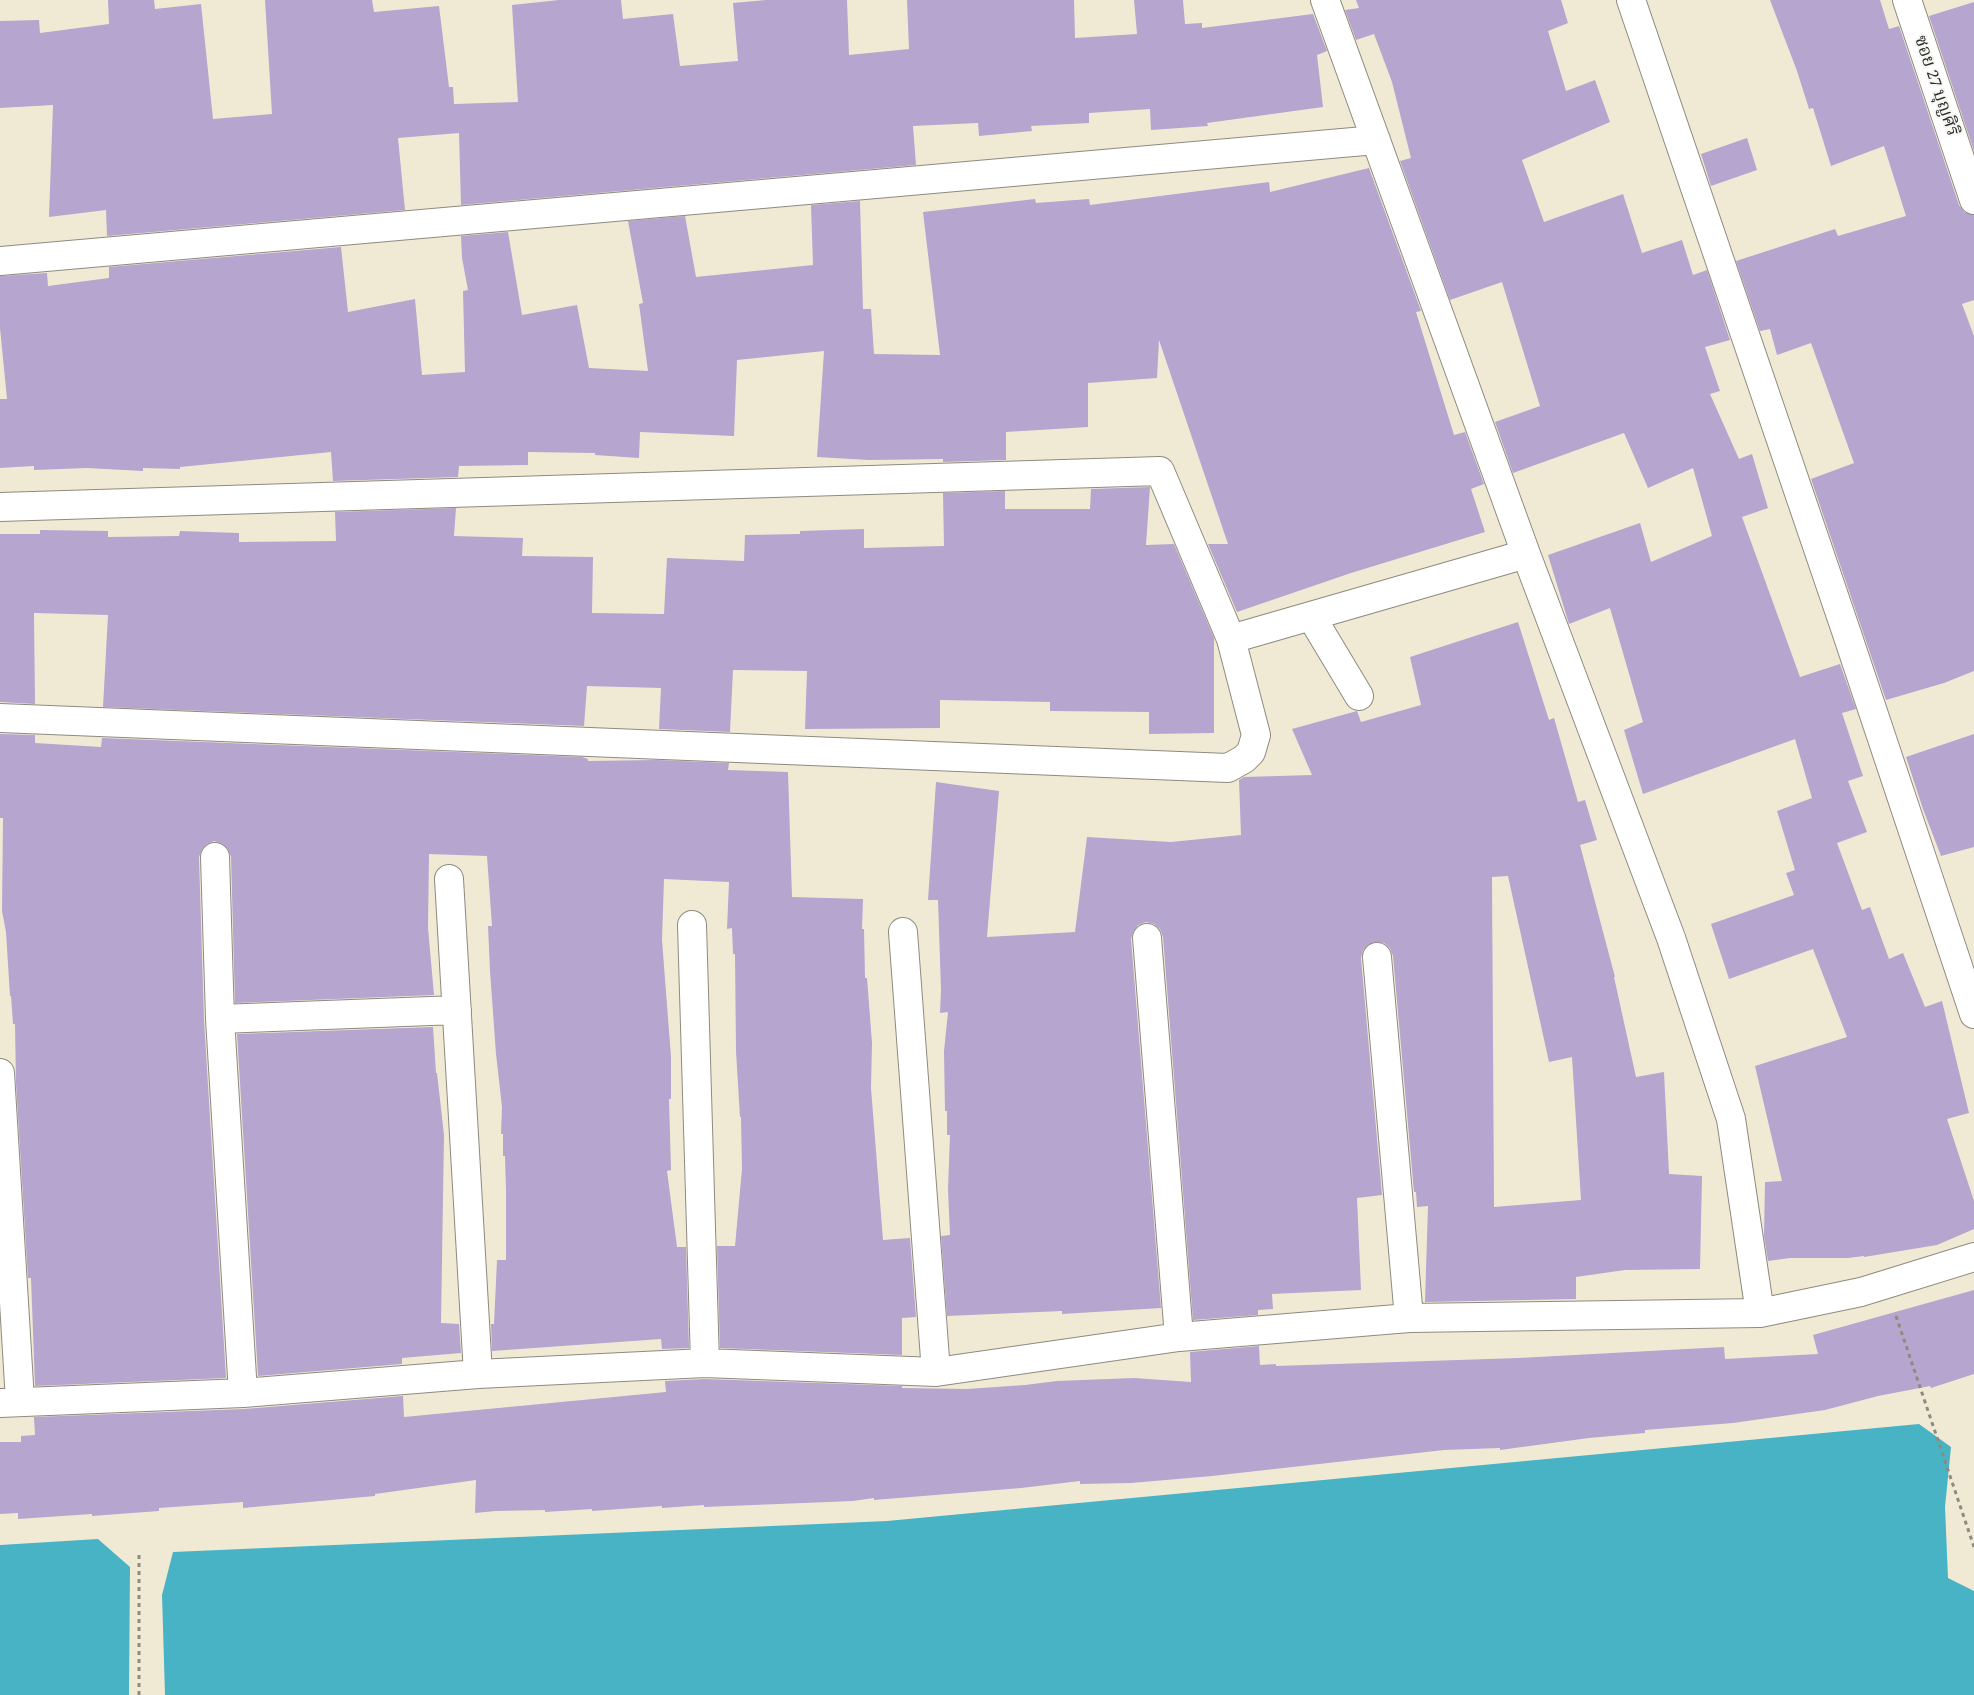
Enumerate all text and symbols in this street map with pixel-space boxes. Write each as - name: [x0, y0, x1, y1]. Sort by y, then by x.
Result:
- street label: ซอย 27 บุญศิริ: [1909, 33, 1963, 139]

